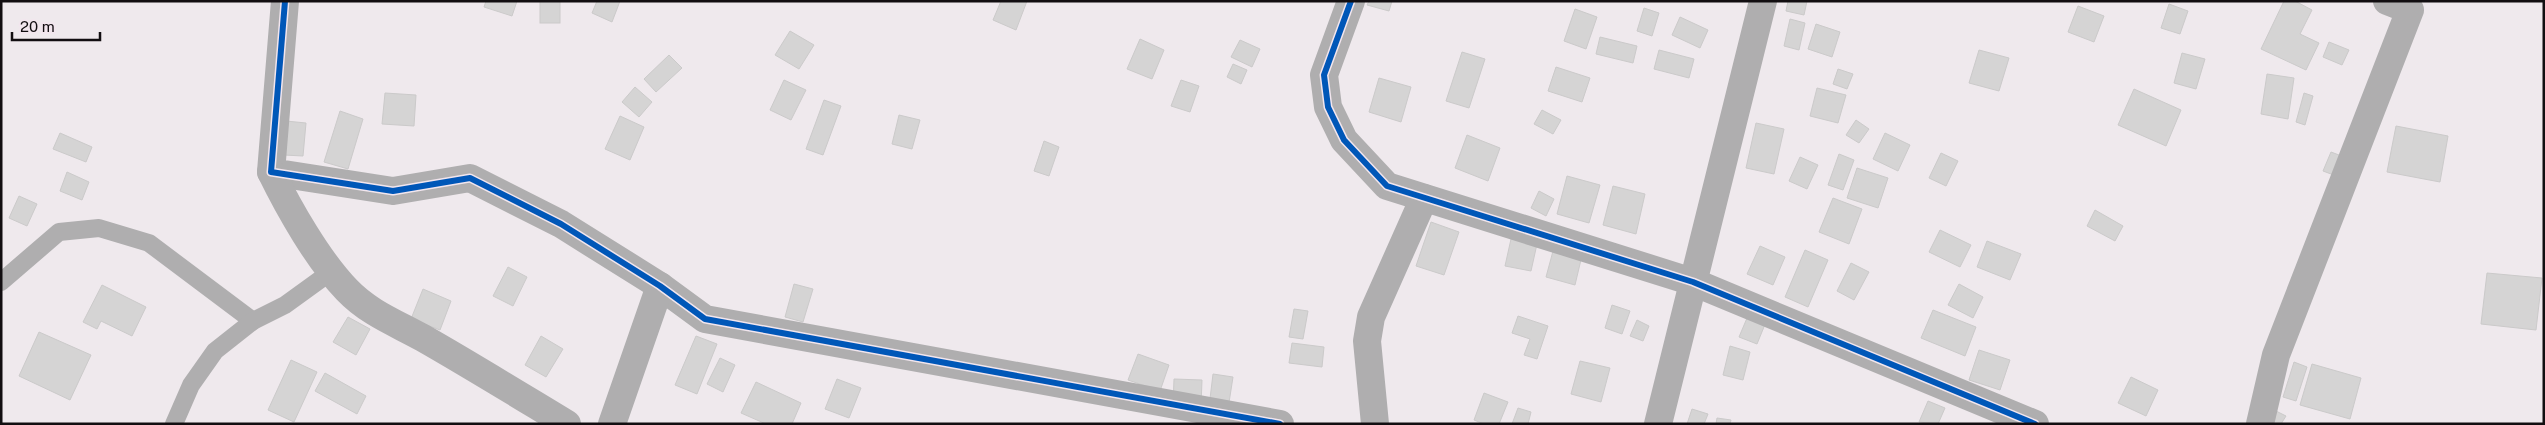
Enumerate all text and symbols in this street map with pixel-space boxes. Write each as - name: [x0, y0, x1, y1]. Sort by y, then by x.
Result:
- scale bar: [12, 10, 100, 42]
- text: 20 m: [20, 18, 55, 35]

